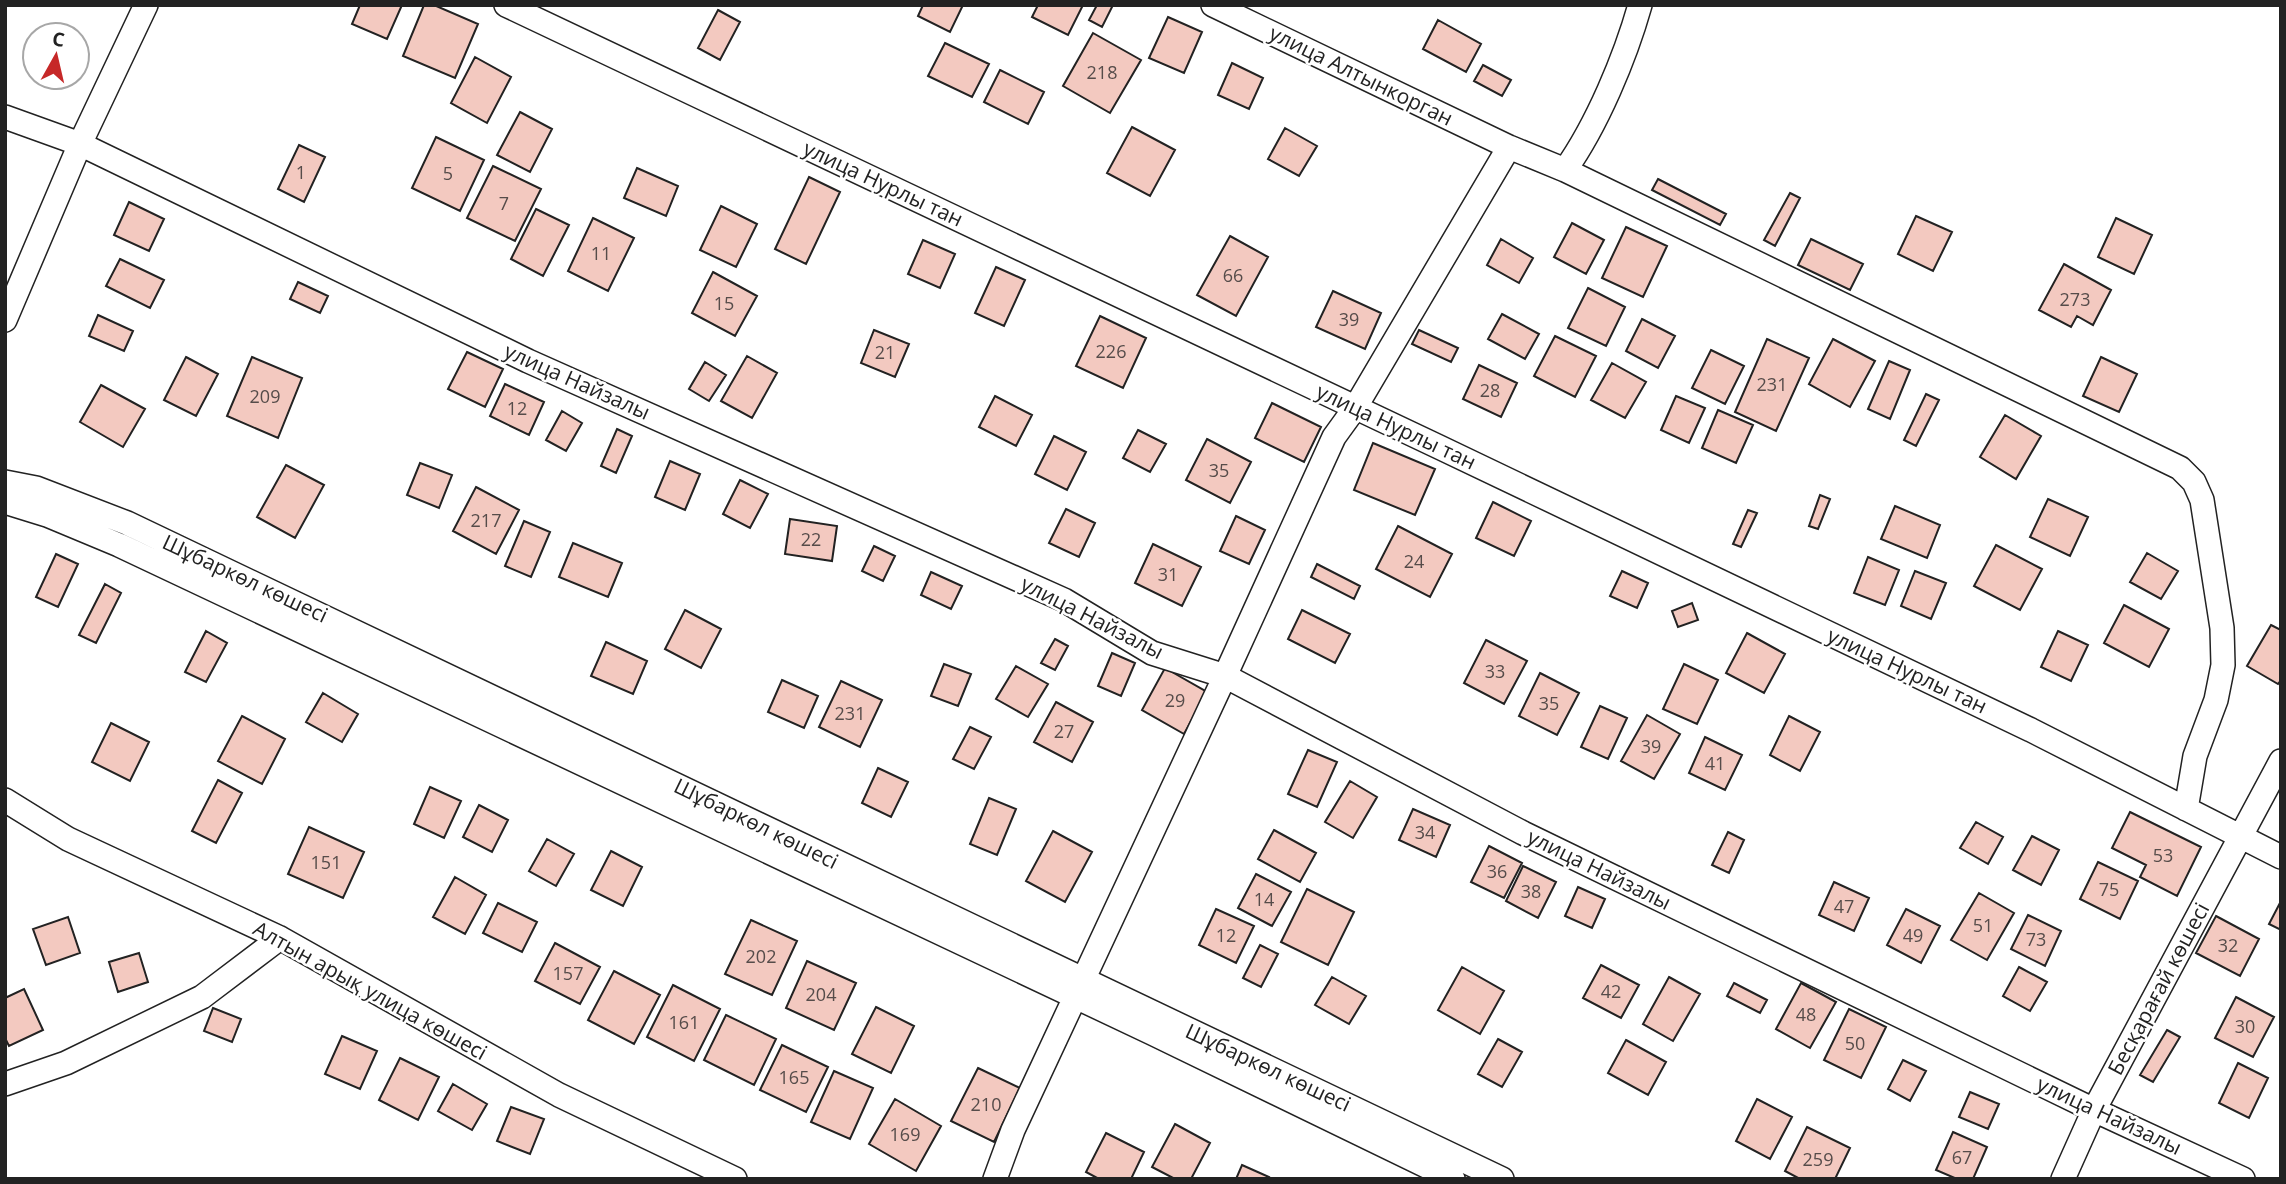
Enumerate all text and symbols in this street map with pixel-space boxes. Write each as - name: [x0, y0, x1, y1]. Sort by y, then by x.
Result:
- street label: улица Алтынкорган: [1265, 18, 1458, 132]
- north arrow: [21, 21, 91, 91]
- text: С: [51, 25, 66, 53]
- house number: 218: [1087, 60, 1117, 84]
- street label: улица Нурлы тан: [799, 134, 968, 232]
- house number: 1: [296, 160, 306, 184]
- house number: 5: [443, 161, 453, 185]
- house number: 7: [499, 191, 509, 215]
- house number: 11: [591, 241, 611, 265]
- house number: 66: [1223, 263, 1243, 287]
- house number: 273: [2060, 287, 2090, 311]
- house number: 15: [714, 291, 734, 315]
- house number: 39: [1339, 307, 1359, 331]
- street label: улица Найзалы: [500, 336, 655, 426]
- house number: 226: [1096, 339, 1126, 363]
- house number: 21: [875, 340, 895, 364]
- house number: 231: [1757, 372, 1787, 396]
- street label: улица Нурлы тан: [1312, 377, 1481, 475]
- house number: 28: [1480, 378, 1500, 402]
- house number: 209: [250, 384, 280, 408]
- house number: 12: [507, 396, 527, 420]
- house number: 35: [1209, 458, 1229, 482]
- house number: 217: [471, 508, 501, 532]
- street label: Шұбаркөл көшесі: [158, 527, 333, 629]
- house number: 22: [801, 527, 821, 551]
- house number: 24: [1404, 549, 1424, 573]
- house number: 31: [1158, 562, 1178, 586]
- street label: улица Найзалы: [1016, 569, 1169, 665]
- street label: улица Нурлы тан: [1823, 621, 1992, 719]
- house number: 33: [1485, 659, 1505, 683]
- house number: 29: [1165, 688, 1185, 712]
- house number: 35: [1539, 691, 1559, 715]
- house number: 231: [835, 701, 865, 725]
- house number: 27: [1054, 719, 1074, 743]
- house number: 39: [1641, 734, 1661, 758]
- house number: 41: [1705, 751, 1725, 775]
- street label: Шұбаркөл көшесі: [670, 771, 843, 875]
- house number: 34: [1415, 820, 1435, 844]
- street label: улица Найзалы: [1523, 822, 1676, 916]
- house number: 53: [2153, 843, 2173, 867]
- house number: 151: [311, 850, 341, 874]
- house number: 36: [1487, 859, 1507, 883]
- house number: 75: [2099, 877, 2119, 901]
- house number: 38: [1521, 879, 1541, 903]
- house number: 14: [1254, 887, 1274, 911]
- house number: 47: [1834, 894, 1854, 918]
- street label: Бесқарағай көшесі: [2101, 898, 2215, 1080]
- house number: 51: [1973, 913, 1993, 937]
- street label: Алтын арық улица көшесі: [249, 914, 492, 1066]
- house number: 12: [1216, 923, 1236, 947]
- house number: 49: [1903, 923, 1923, 947]
- house number: 73: [2026, 927, 2046, 951]
- house number: 32: [2218, 933, 2238, 957]
- house number: 202: [746, 944, 776, 968]
- house number: 157: [553, 961, 583, 985]
- house number: 42: [1601, 979, 1621, 1003]
- house number: 204: [806, 982, 836, 1006]
- house number: 48: [1796, 1002, 1816, 1026]
- house number: 161: [669, 1010, 699, 1034]
- house number: 30: [2235, 1014, 2255, 1038]
- street label: Шұбаркөл көшесі: [1181, 1016, 1356, 1118]
- house number: 50: [1845, 1031, 1865, 1055]
- house number: 165: [779, 1065, 809, 1089]
- street label: улица Найзалы: [2033, 1069, 2186, 1161]
- house number: 210: [971, 1092, 1001, 1116]
- house number: 169: [890, 1122, 920, 1146]
- house number: 67: [1952, 1145, 1972, 1169]
- house number: 259: [1803, 1147, 1833, 1171]

